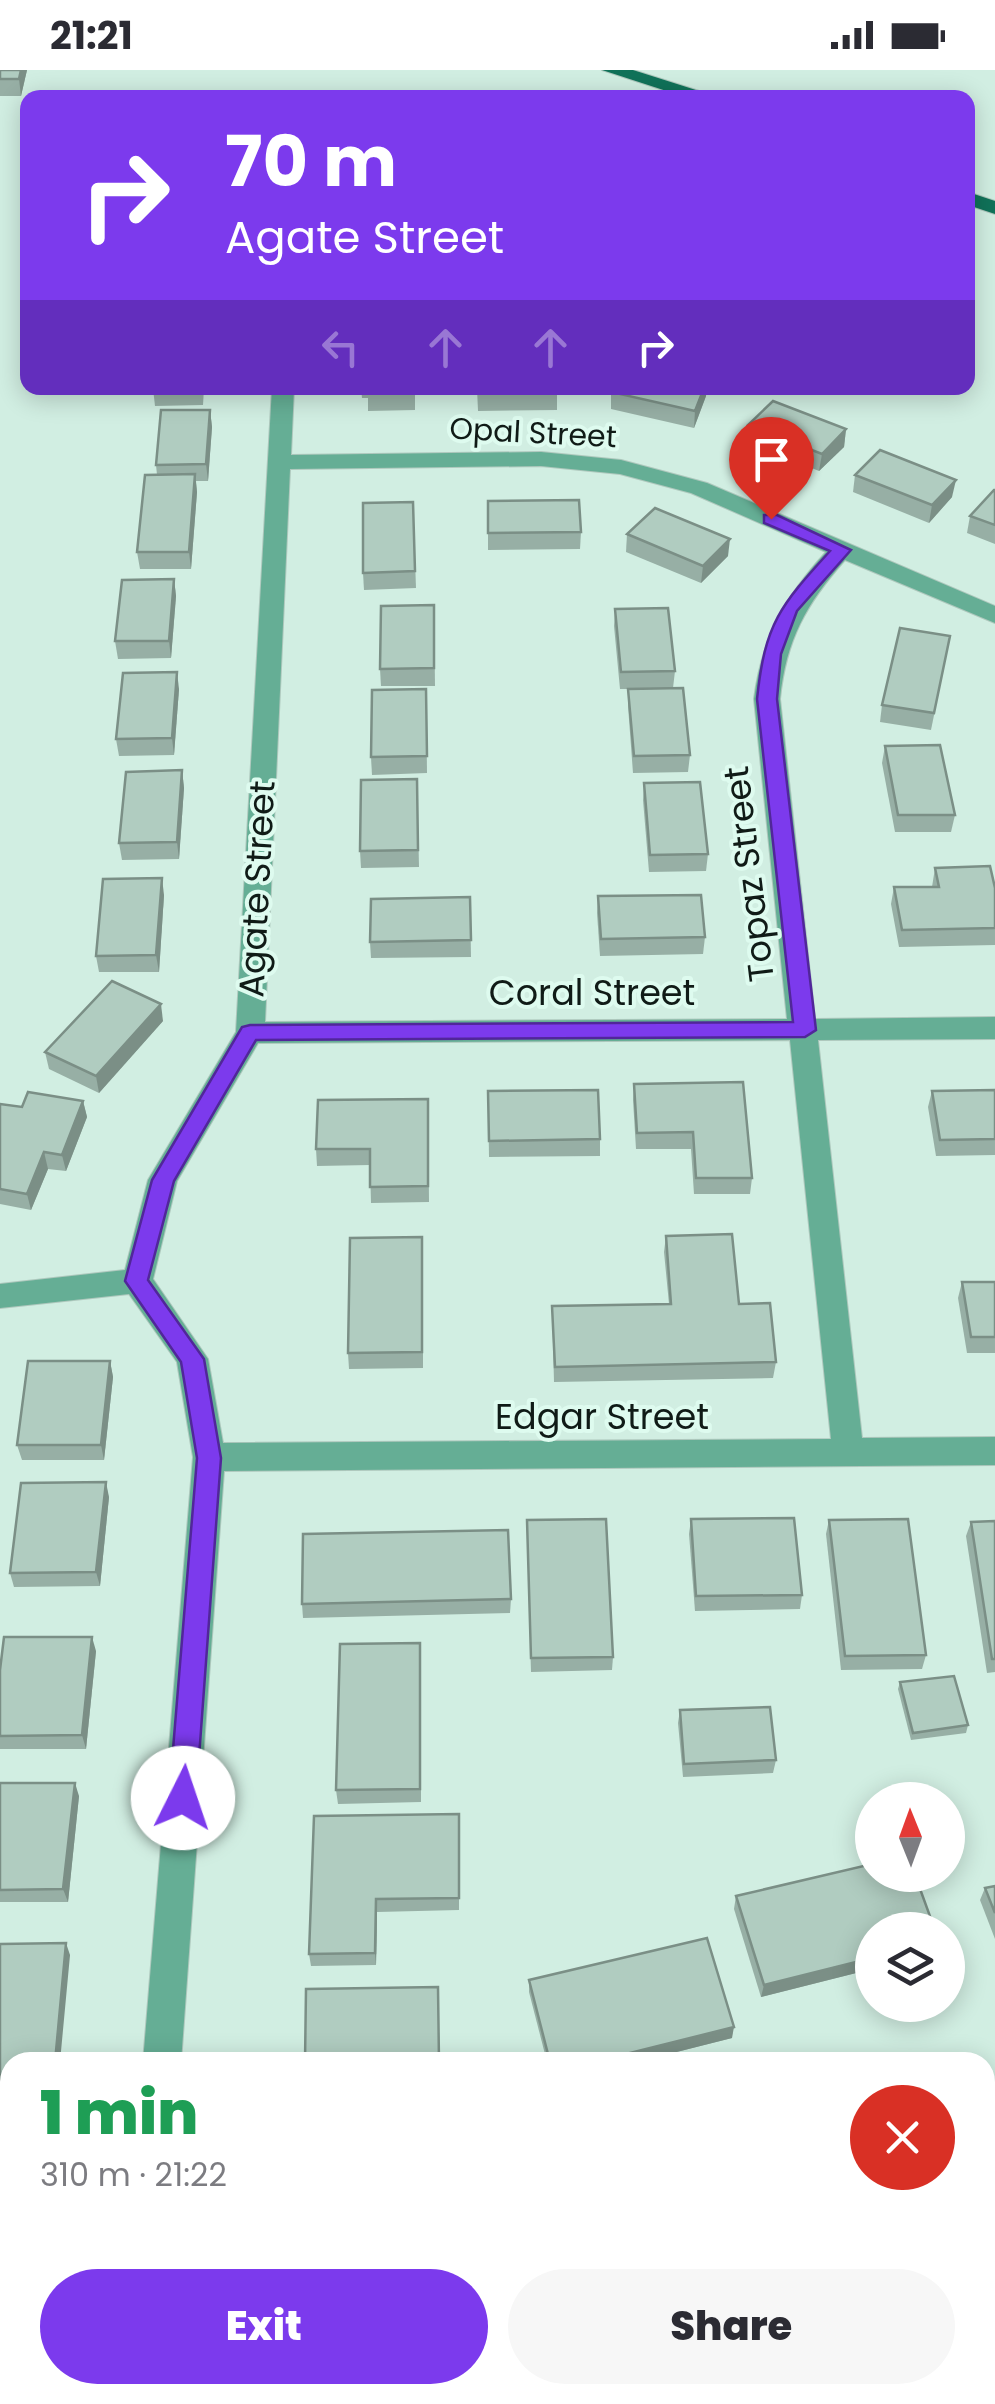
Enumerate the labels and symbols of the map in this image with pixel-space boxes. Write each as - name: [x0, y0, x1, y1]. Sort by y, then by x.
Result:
- street label: Opal Street: [448, 407, 618, 458]
- pin: [729, 417, 814, 520]
- street label: Topaz Street: [711, 764, 786, 984]
- street label: Agate Street: [226, 779, 287, 999]
- street label: Coral Street: [489, 968, 695, 1017]
- street label: Edgar Street: [495, 1392, 709, 1441]
- position arrow: [131, 1746, 235, 1850]
- north arrow: [855, 1782, 965, 1892]

